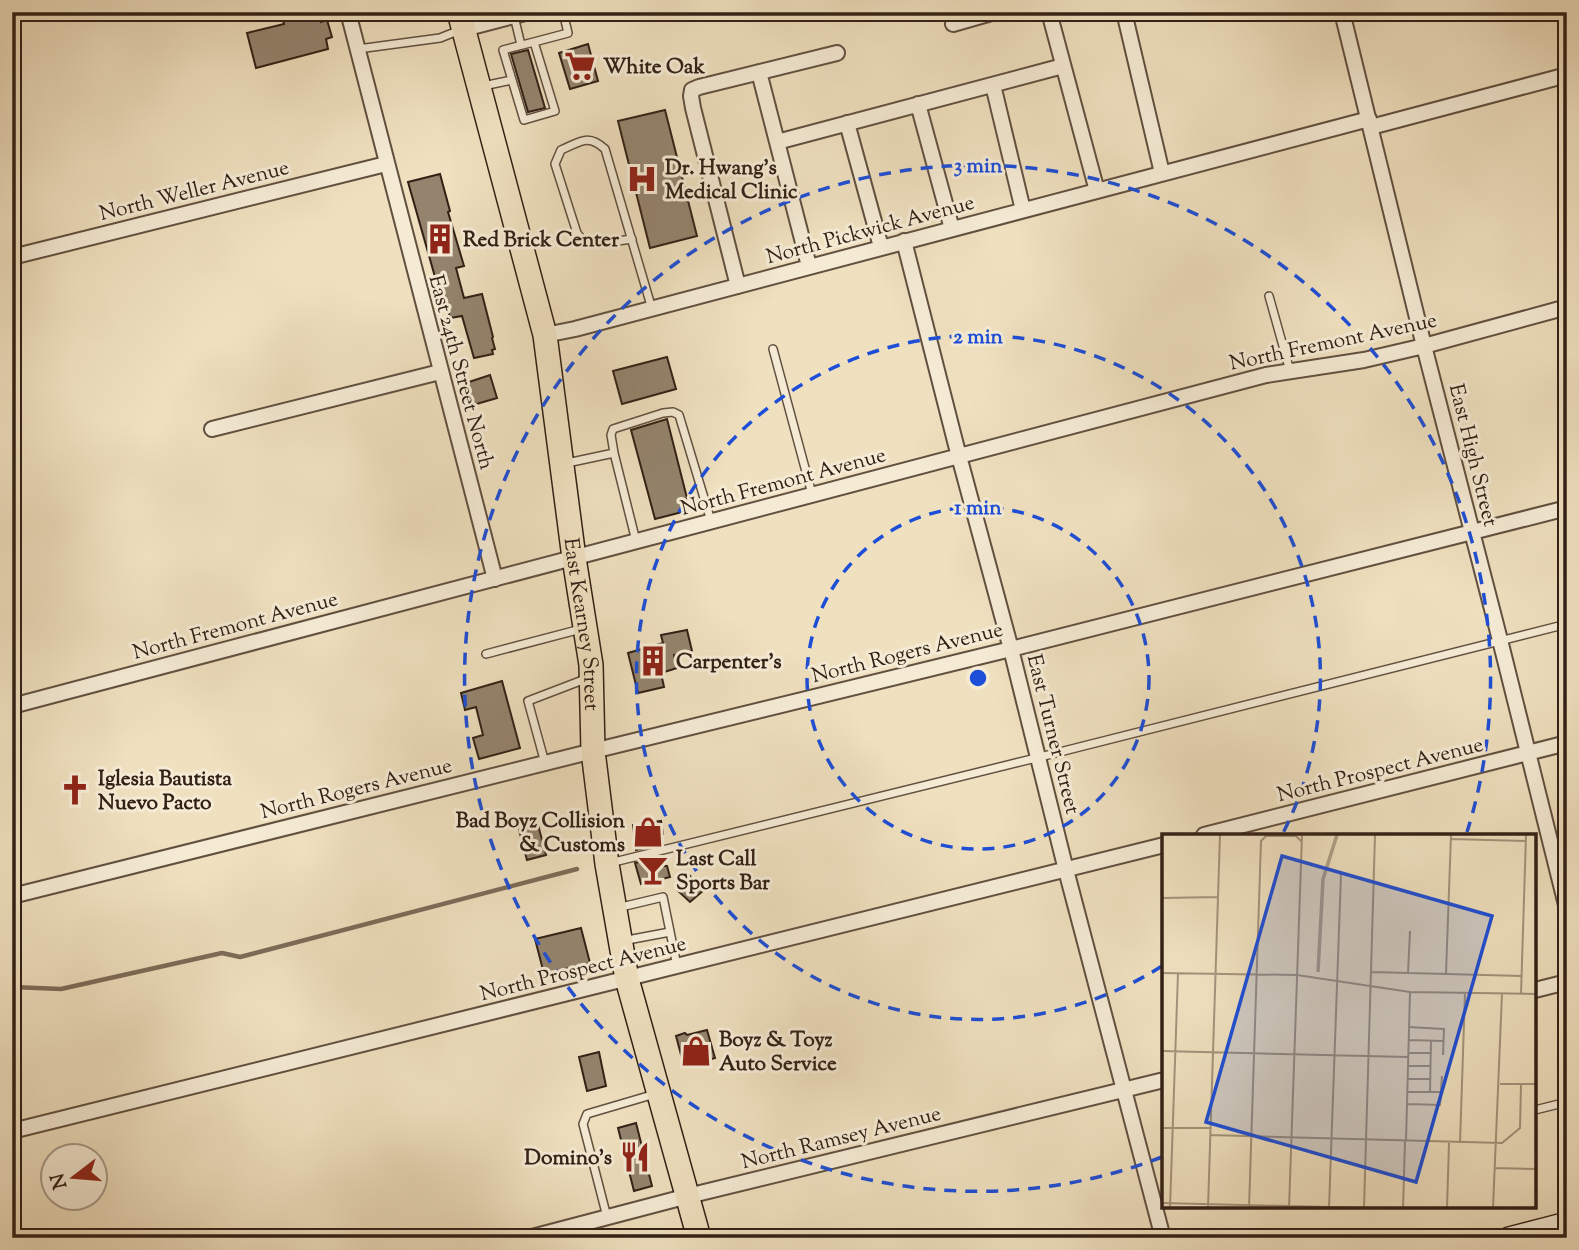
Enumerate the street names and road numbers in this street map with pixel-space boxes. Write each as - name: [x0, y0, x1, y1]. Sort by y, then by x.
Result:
- street label: North Weller Avenue: [96, 154, 293, 230]
- street label: North Pickwick Avenue: [763, 189, 978, 273]
- street label: East 24th Street North: [420, 272, 501, 473]
- street label: North Fremont Avenue: [1227, 306, 1440, 380]
- street label: East High Street: [1440, 381, 1504, 530]
- street label: North Fremont Avenue: [678, 441, 890, 525]
- street label: East Kearney Street: [555, 536, 605, 711]
- street label: North Fremont Avenue: [130, 585, 342, 669]
- street label: North Rogers Avenue: [809, 616, 1006, 692]
- street label: East Turner Street: [1018, 651, 1086, 818]
- street label: North Prospect Avenue: [1274, 731, 1487, 811]
- street label: North Rogers Avenue: [258, 752, 455, 828]
- street label: North Prospect Avenue: [477, 930, 690, 1010]
- street label: North Ramsey Avenue: [739, 1100, 944, 1178]

